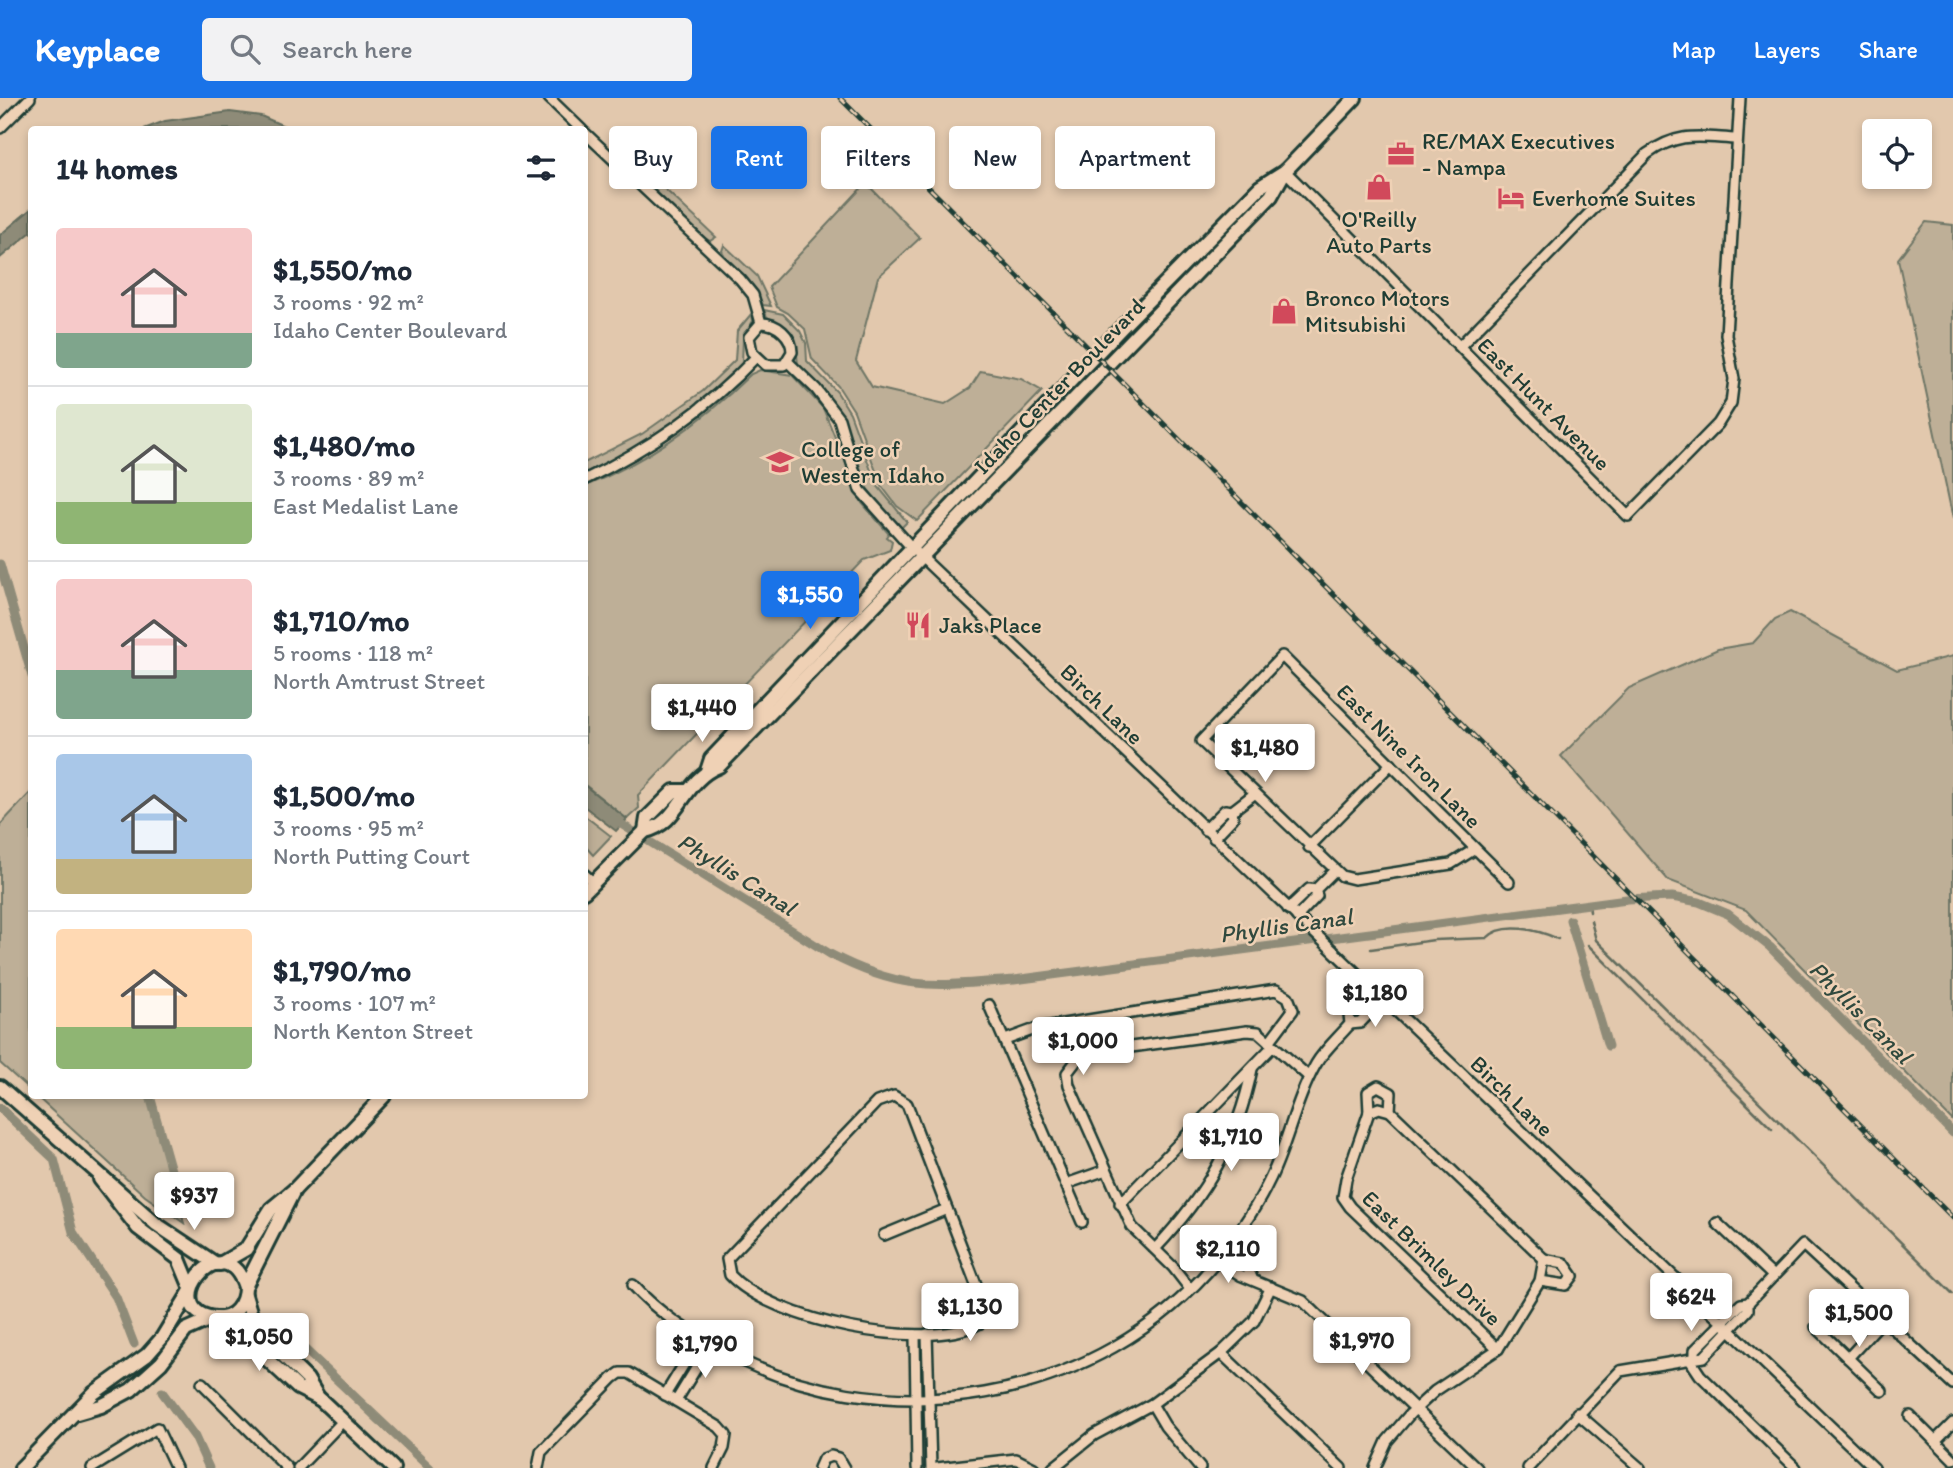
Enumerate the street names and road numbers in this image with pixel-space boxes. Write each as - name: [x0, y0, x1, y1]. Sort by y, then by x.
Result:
- street label: Idaho Center Boulevard: [968, 292, 1151, 480]
- street label: East Hunt Avenue: [1471, 331, 1617, 477]
- street label: Birch Lane: [1055, 658, 1149, 750]
- street label: East Nine Iron Lane: [1331, 678, 1487, 834]
- street label: Birch Lane: [1465, 1050, 1559, 1142]
- street label: East Brimley Drive: [1356, 1184, 1508, 1332]

